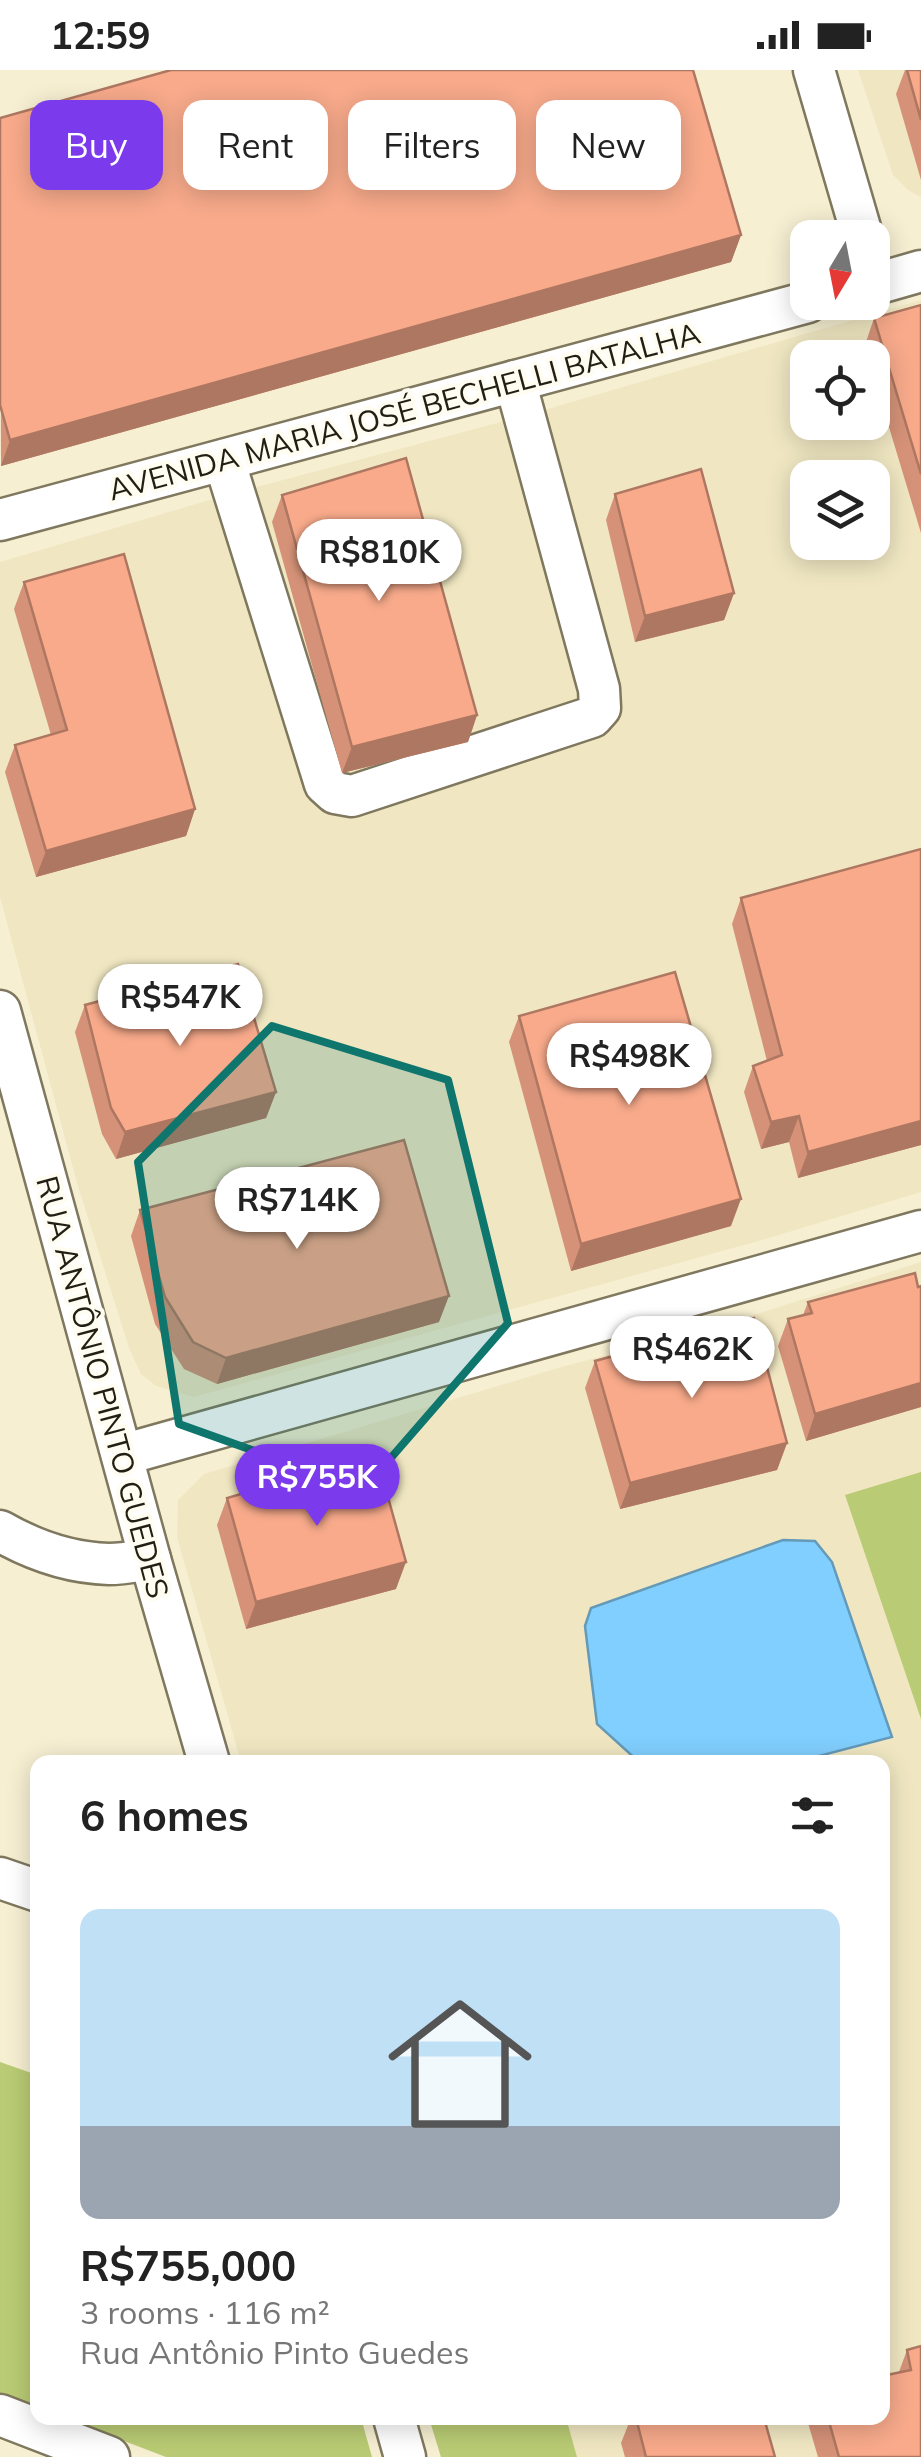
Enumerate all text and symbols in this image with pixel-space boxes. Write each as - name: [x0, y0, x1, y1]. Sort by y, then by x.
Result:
- text: 12:59: [50, 11, 151, 59]
- chip: Buy: [30, 100, 163, 190]
- chip: Rent: [183, 100, 328, 190]
- chip: Filters: [348, 100, 516, 190]
- chip: New: [536, 100, 681, 190]
- north arrow: [790, 220, 890, 320]
- map controls: [790, 220, 890, 560]
- street label: AVENIDA MARIA JOSÉ BECHELLI BATALHA: [104, 314, 704, 508]
- button: locate: [790, 340, 890, 440]
- button: layers: [790, 460, 890, 560]
- pin: R$810K: [298, 519, 460, 604]
- text: R$810K: [319, 531, 439, 571]
- pin: R$547K: [99, 964, 261, 1049]
- text: R$547K: [120, 976, 240, 1016]
- pin: R$498K: [548, 1023, 710, 1108]
- text: R$498K: [569, 1035, 689, 1075]
- pin: R$714K: [216, 1167, 378, 1252]
- street label: RUA ANTÔNIO PINTO GUEDES: [28, 1172, 178, 1602]
- text: R$714K: [237, 1179, 357, 1219]
- pin: R$462K: [611, 1316, 773, 1401]
- text: R$462K: [632, 1328, 752, 1368]
- pin: R$755K: [236, 1444, 398, 1529]
- text: R$755K: [257, 1456, 377, 1496]
- icon: filters: [785, 1788, 840, 1843]
- text: 6 homes: [80, 1789, 249, 1842]
- icon: home: [370, 1974, 550, 2154]
- text: R$755,000: [80, 2239, 296, 2292]
- text: 3 rooms · 116 m²: [80, 2292, 330, 2332]
- text: Rua Antônio Pinto Guedes: [80, 2332, 469, 2372]

